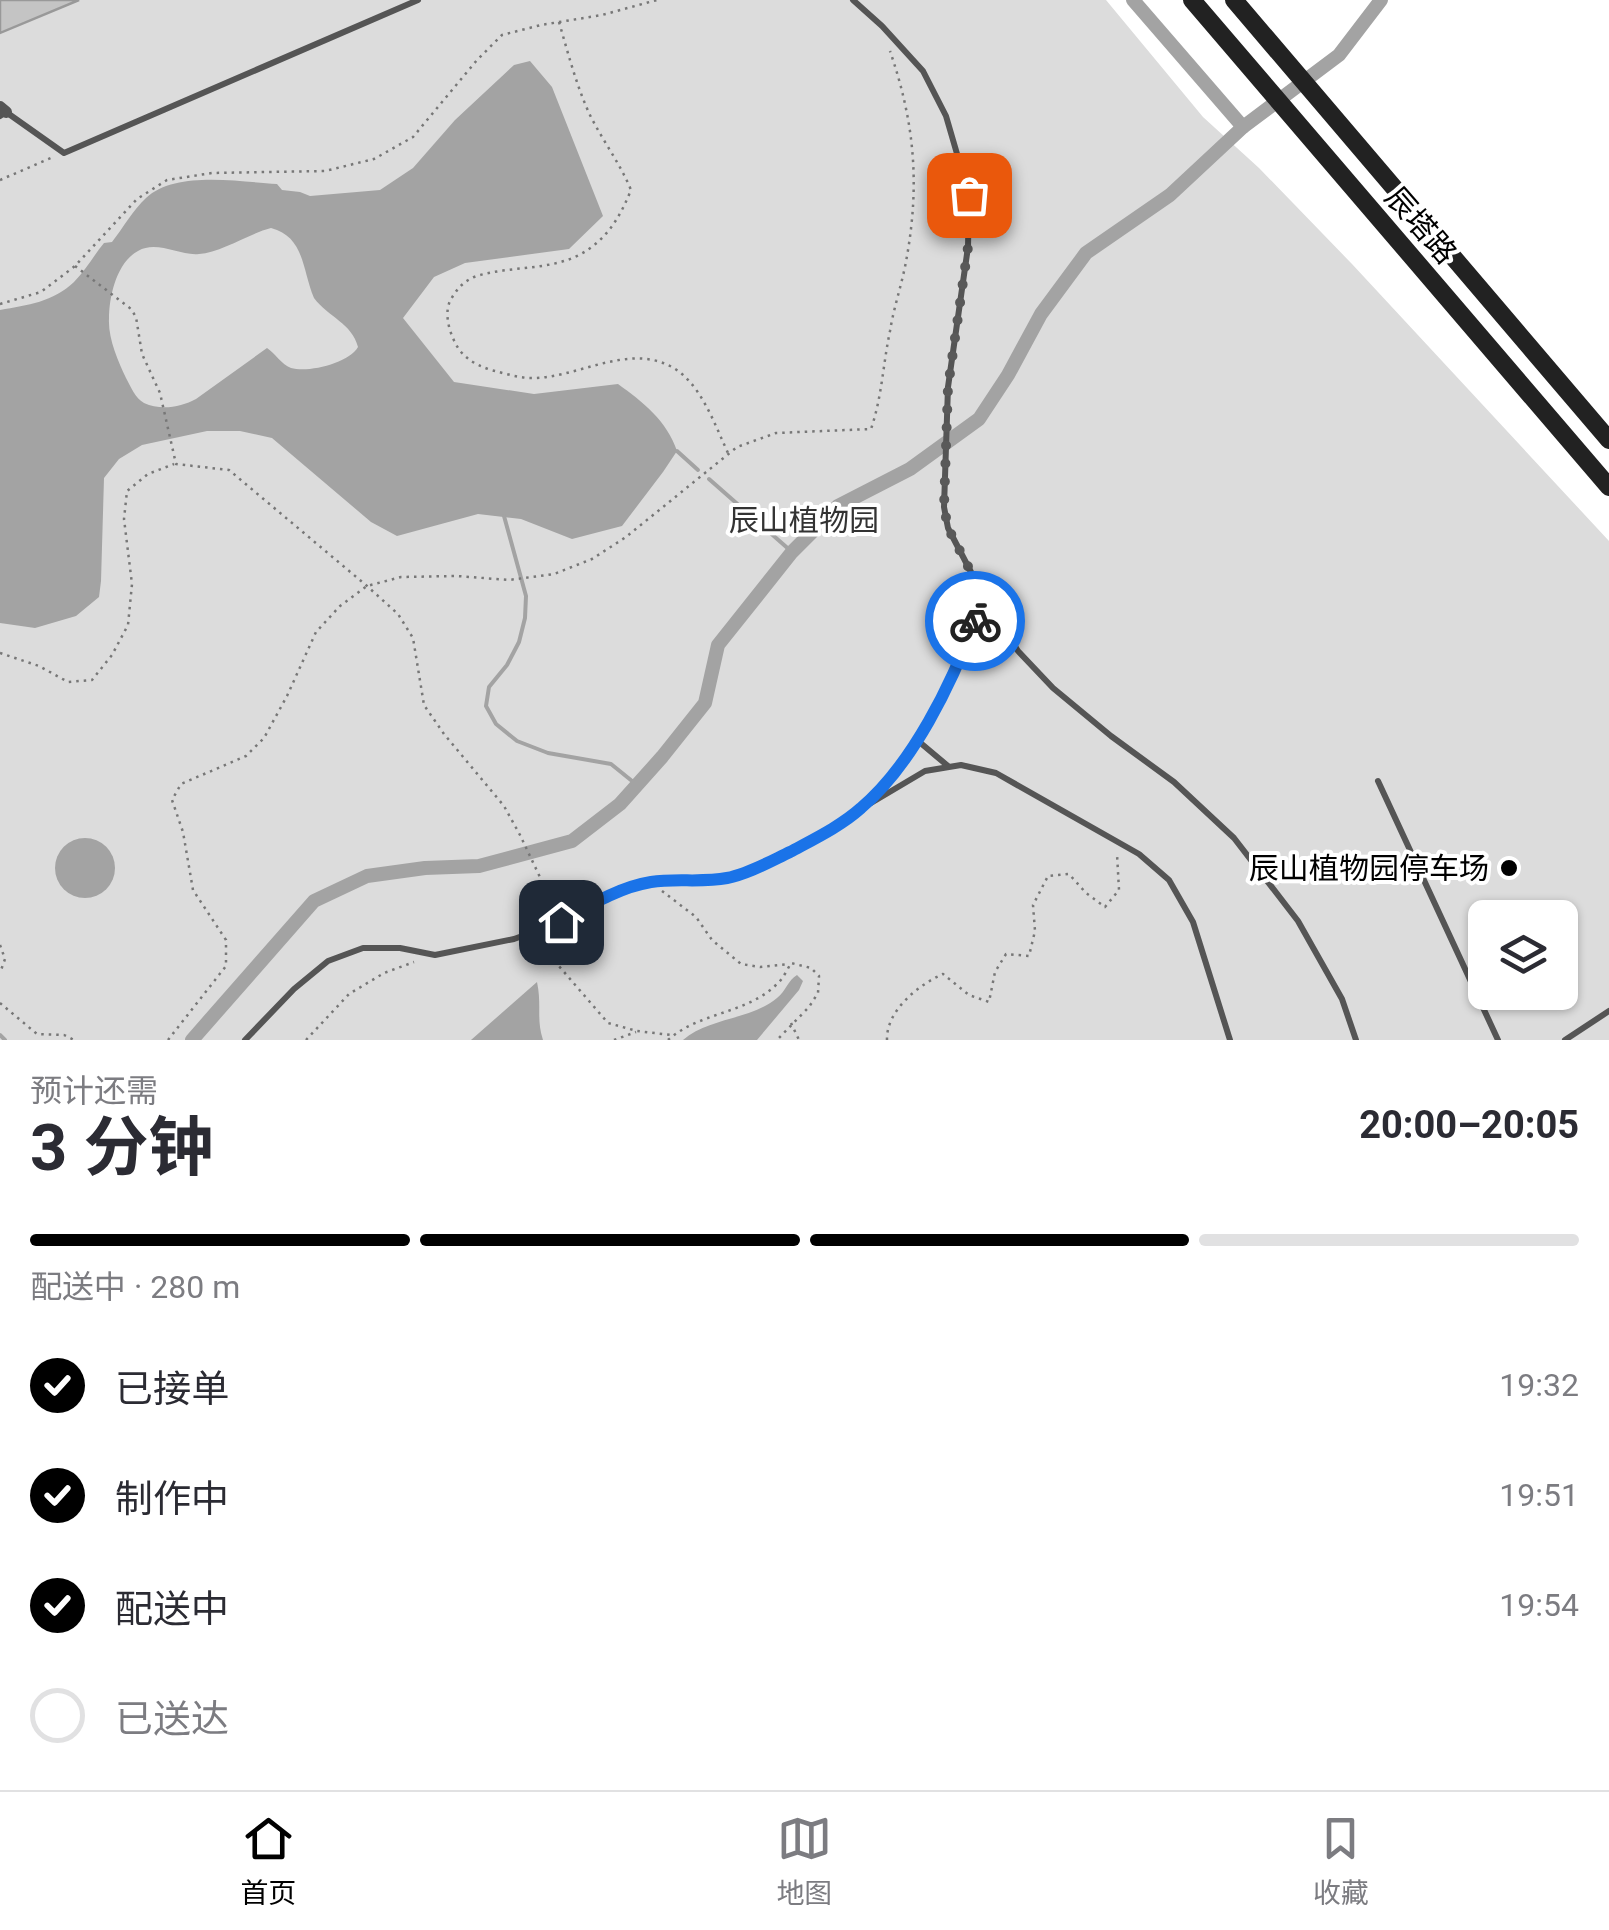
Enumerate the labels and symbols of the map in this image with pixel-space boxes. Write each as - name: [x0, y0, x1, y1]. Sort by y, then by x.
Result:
- pin: [927, 153, 1012, 238]
- street label: 辰塔路: [1378, 180, 1464, 270]
- park label: 辰山植物园: [729, 503, 879, 538]
- courier: [925, 571, 1025, 671]
- place label: 辰山植物园停车场: [1249, 851, 1489, 886]
- marker: 辰山植物园停车场: [1498, 857, 1520, 879]
- pin: [519, 880, 604, 965]

